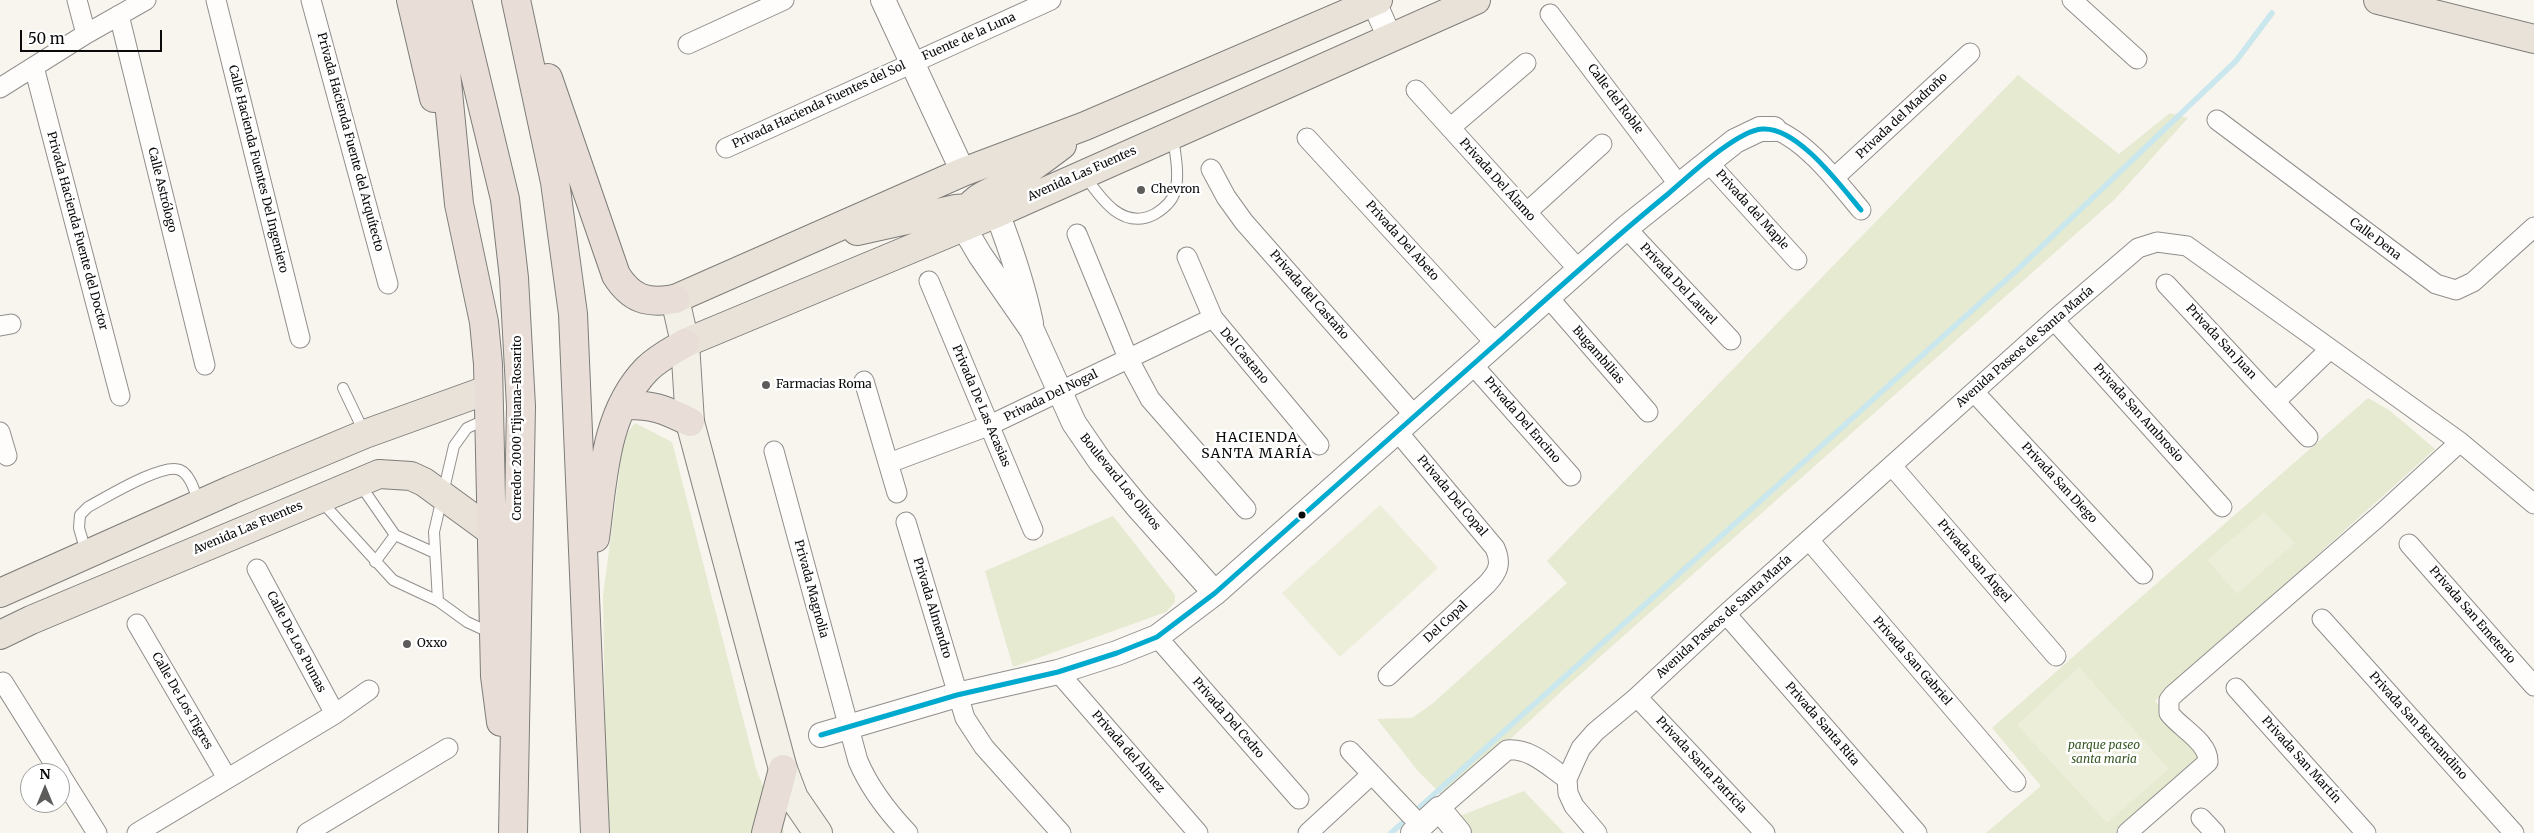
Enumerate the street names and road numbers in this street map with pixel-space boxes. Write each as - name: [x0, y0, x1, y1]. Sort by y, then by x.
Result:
- street label: Fuente de la Luna: [920, 10, 1018, 64]
- street label: Privada Hacienda Fuente del Arquítecto: [314, 31, 386, 253]
- street label: Privada Hacienda Fuentes del Sol: [730, 58, 908, 152]
- street label: Calle del Roble: [1584, 61, 1646, 137]
- street label: Calle Hacienda Fuentes Del Ingeniero: [225, 64, 291, 274]
- street label: Privada del Madroño: [1853, 70, 1951, 162]
- street label: Privada Hacienda Fuente del Doctor: [43, 130, 111, 332]
- street label: Privada Del Álamo: [1456, 136, 1538, 224]
- street label: Avenida Las Fuentes: [1025, 144, 1139, 204]
- street label: Calle Astrólogo: [144, 146, 180, 234]
- street label: Privada del Maple: [1712, 167, 1792, 253]
- street label: Privada Del Abeto: [1362, 198, 1442, 284]
- street label: Calle Dena: [2346, 215, 2404, 263]
- street label: Privada Del Laurel: [1637, 241, 1719, 327]
- street label: Privada del Castaño: [1266, 248, 1352, 342]
- street label: Avenida Paseos de Santa María: [1953, 283, 2097, 411]
- street label: Privada San Juan: [2183, 302, 2259, 382]
- street label: Bugambilias: [1569, 323, 1627, 387]
- street label: Del Castano: [1216, 325, 1272, 387]
- street label: Corredor 2000 Tijuana-Rosarito: [511, 336, 525, 520]
- street label: Privada De Las Acasias: [949, 343, 1013, 469]
- street label: Privada San Ambrosio: [2090, 361, 2186, 465]
- street label: Privada Del Nogal: [1002, 367, 1100, 425]
- street label: Privada Del Encino: [1481, 374, 1563, 466]
- street label: Boulevard Los Olivos: [1077, 431, 1163, 533]
- street label: Privada San Diego: [2018, 440, 2100, 526]
- street label: Privada Del Copal: [1414, 453, 1490, 539]
- street label: Avenida Las Fuentes: [191, 498, 305, 558]
- street label: Privada San Ángel: [1934, 517, 2014, 605]
- street label: Privada Magnolia: [791, 538, 831, 640]
- street label: Avenida Paseos de Santa María: [1653, 552, 1795, 682]
- street label: Privada Almendro: [910, 556, 954, 660]
- street label: Privada San Emeterio: [2426, 564, 2518, 666]
- street label: Calle De Los Pumas: [263, 589, 329, 695]
- street label: Del Copal: [1421, 598, 1471, 646]
- street label: Privada San Gabriel: [1870, 614, 1954, 708]
- street label: Calle De Los Tigres: [148, 650, 216, 752]
- street label: Privada San Bernandino: [2366, 669, 2470, 783]
- street label: Privada Del Cedro: [1189, 675, 1267, 761]
- street label: Privada Santa Rita: [1782, 679, 1862, 769]
- street label: Privada del Almez: [1088, 708, 1168, 796]
- street label: Privada Santa Patricia: [1653, 714, 1749, 816]
- street label: Privada San Martín: [2258, 714, 2344, 806]

